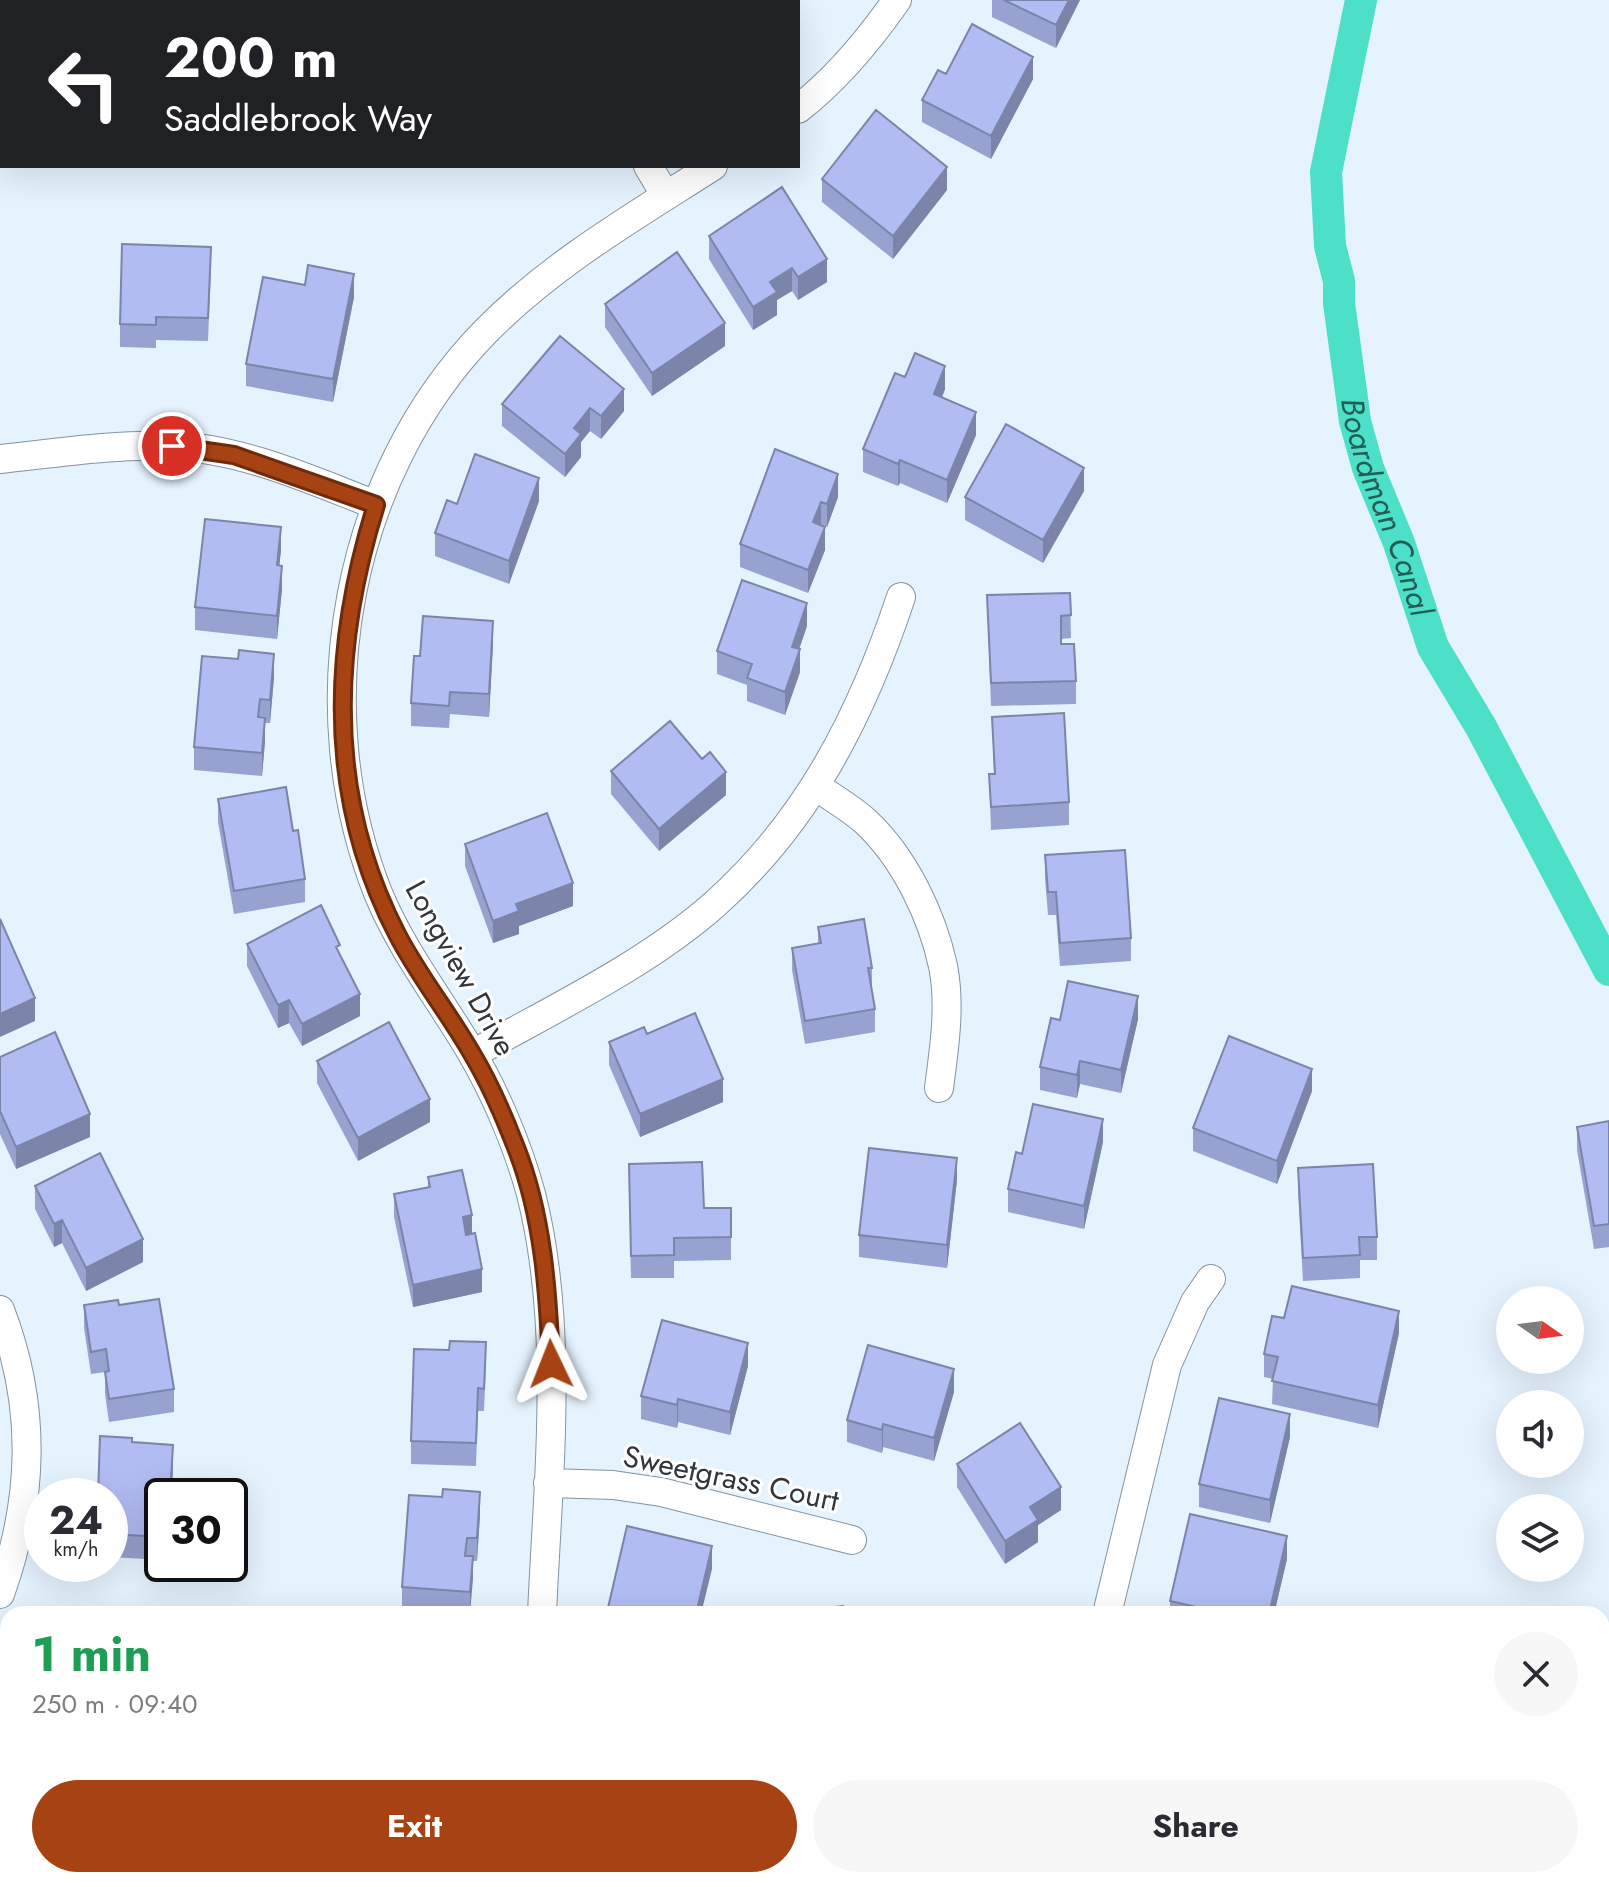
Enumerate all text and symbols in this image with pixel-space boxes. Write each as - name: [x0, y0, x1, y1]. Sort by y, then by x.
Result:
- text: 200 m: [164, 17, 338, 98]
- icon: left: [32, 32, 136, 136]
- text: Saddlebrook Way: [164, 92, 432, 144]
- water label: Boardman Canal: [1329, 395, 1445, 624]
- pin: [138, 412, 206, 480]
- icon: arrive: [150, 424, 194, 468]
- street label: Longview Drive: [395, 872, 527, 1064]
- north arrow: [1496, 1286, 1584, 1374]
- map controls: [1496, 1286, 1584, 1582]
- position arrow: [509, 1322, 593, 1406]
- button: sound: [1496, 1390, 1584, 1478]
- street label: Sweetgrass Court: [619, 1434, 844, 1522]
- speed limit sign: 30: [144, 1478, 248, 1582]
- text: 24: [49, 1491, 103, 1549]
- button: layers: [1496, 1494, 1584, 1582]
- text: km/h: [53, 1535, 99, 1564]
- text: 1 min: [32, 1620, 151, 1689]
- button: close: [1494, 1632, 1578, 1716]
- text: 250 m · 09:40: [32, 1685, 198, 1723]
- button: Exit: [32, 1780, 797, 1872]
- button: Share: [813, 1780, 1578, 1872]

